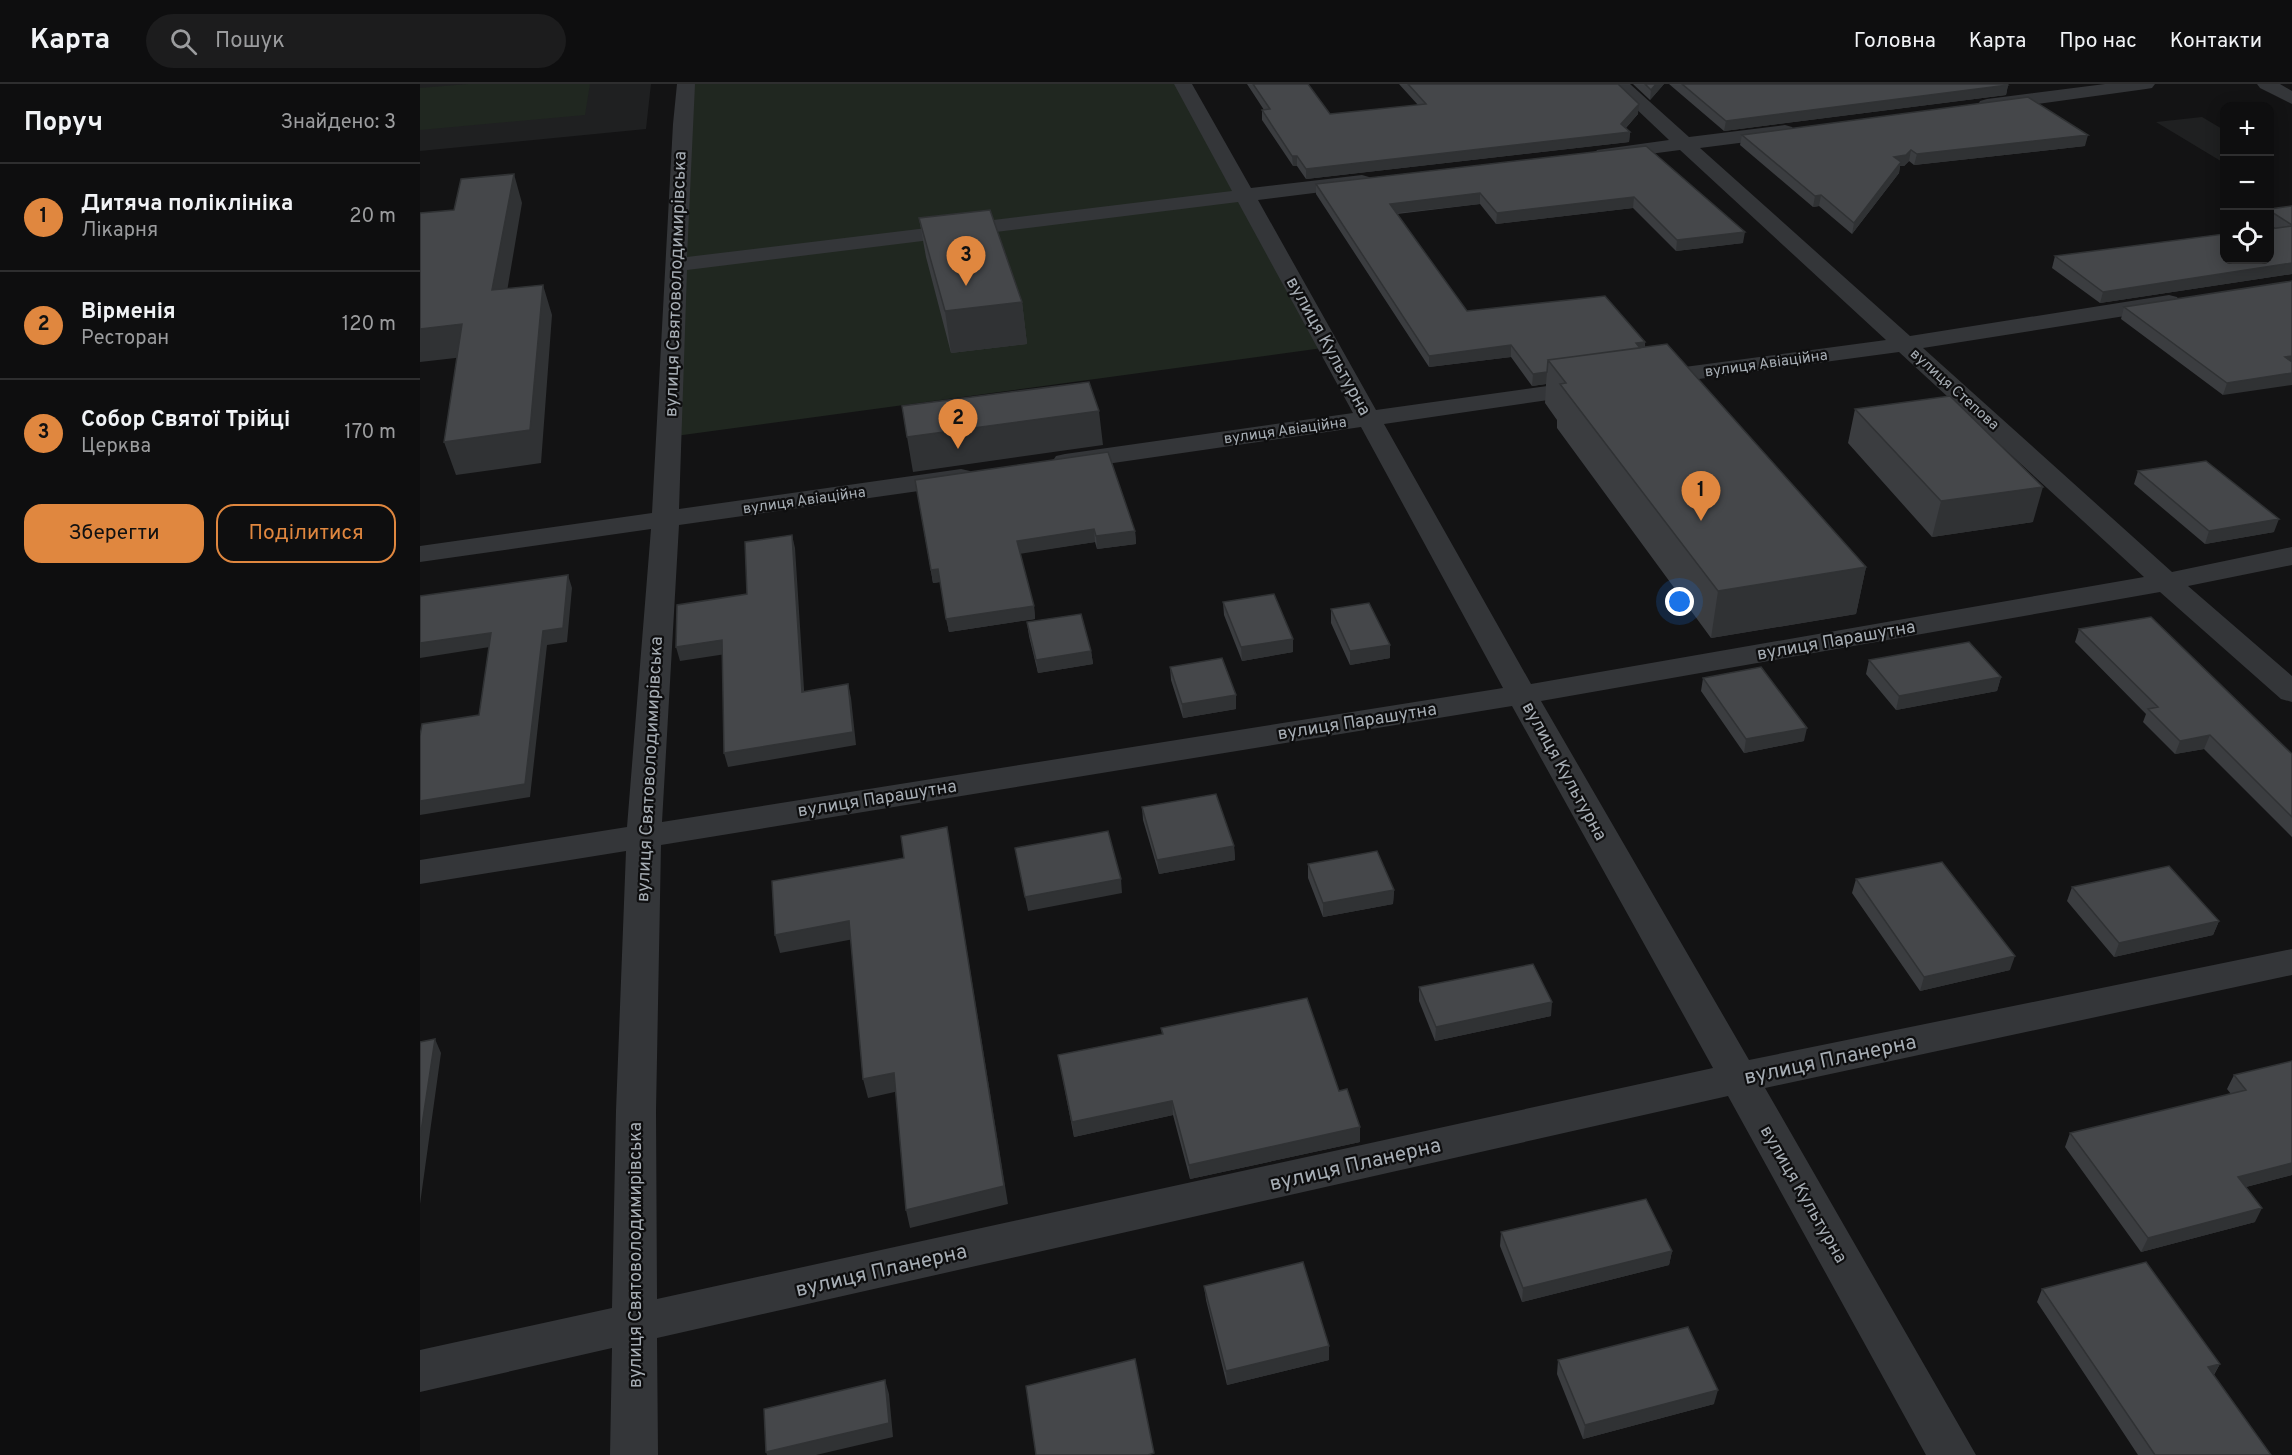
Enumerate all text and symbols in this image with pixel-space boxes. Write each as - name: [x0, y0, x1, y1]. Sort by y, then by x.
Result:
- search box: [146, 14, 566, 68]
- text: Карта: [30, 23, 110, 59]
- icon: search: [167, 25, 200, 58]
- text: Пошук: [215, 28, 285, 55]
- text: Головна: [1854, 28, 1936, 55]
- text: Карта: [1969, 28, 2026, 55]
- text: Про нас: [2059, 28, 2137, 55]
- text: Контакти: [2170, 28, 2262, 55]
- map controls: [2220, 102, 2274, 264]
- button: +: [2220, 102, 2274, 156]
- text: Поруч: [24, 107, 103, 140]
- text: Знайдено: 3: [280, 110, 396, 136]
- street label: вулиця Святоволодимирівська: [660, 151, 693, 417]
- button: −: [2220, 156, 2274, 210]
- text: Дитяча поліклініка: [81, 191, 293, 218]
- text: 1: [40, 204, 48, 230]
- text: 20 m: [349, 204, 396, 230]
- button: locate: [2220, 210, 2274, 264]
- text: Лікарня: [81, 218, 158, 244]
- pin: 3: [946, 236, 986, 286]
- street label: вулиця Культурна: [1280, 273, 1375, 420]
- text: Вірменія: [81, 299, 176, 326]
- text: 2: [37, 312, 50, 338]
- text: 120 m: [342, 312, 396, 338]
- text: Ресторан: [81, 326, 169, 352]
- street label: вулиця Степова: [1906, 345, 2002, 435]
- street label: вулиця Авіаційна: [1704, 346, 1829, 383]
- pin: 2: [938, 400, 978, 449]
- text: Собор Святої Трійці: [81, 407, 290, 434]
- street label: вулиця Авіаційна: [1223, 413, 1348, 450]
- text: 3: [38, 420, 50, 446]
- text: 170 m: [344, 420, 396, 446]
- text: Церква: [81, 434, 151, 460]
- pin: 1: [1682, 472, 1720, 521]
- street label: вулиця Авіаційна: [742, 483, 867, 520]
- button: Зберегти: [24, 504, 204, 563]
- button: Поділитися: [216, 504, 396, 563]
- your location: [1665, 587, 1694, 616]
- street label: вулиця Парашутна: [1755, 616, 1917, 667]
- street label: вулиця Святоволодимирівська: [632, 636, 669, 903]
- street label: вулиця Культурна: [1516, 698, 1611, 845]
- street label: вулиця Парашутна: [1276, 699, 1438, 746]
- street label: вулиця Парашутна: [796, 776, 958, 823]
- street label: вулиця Планерна: [1742, 1029, 1919, 1092]
- street label: вулиця Святоволодимирівська: [625, 1122, 648, 1388]
- street label: вулиця Культурна: [1754, 1122, 1851, 1268]
- street label: вулиця Планерна: [1267, 1133, 1444, 1198]
- street label: вулиця Планерна: [793, 1239, 970, 1304]

